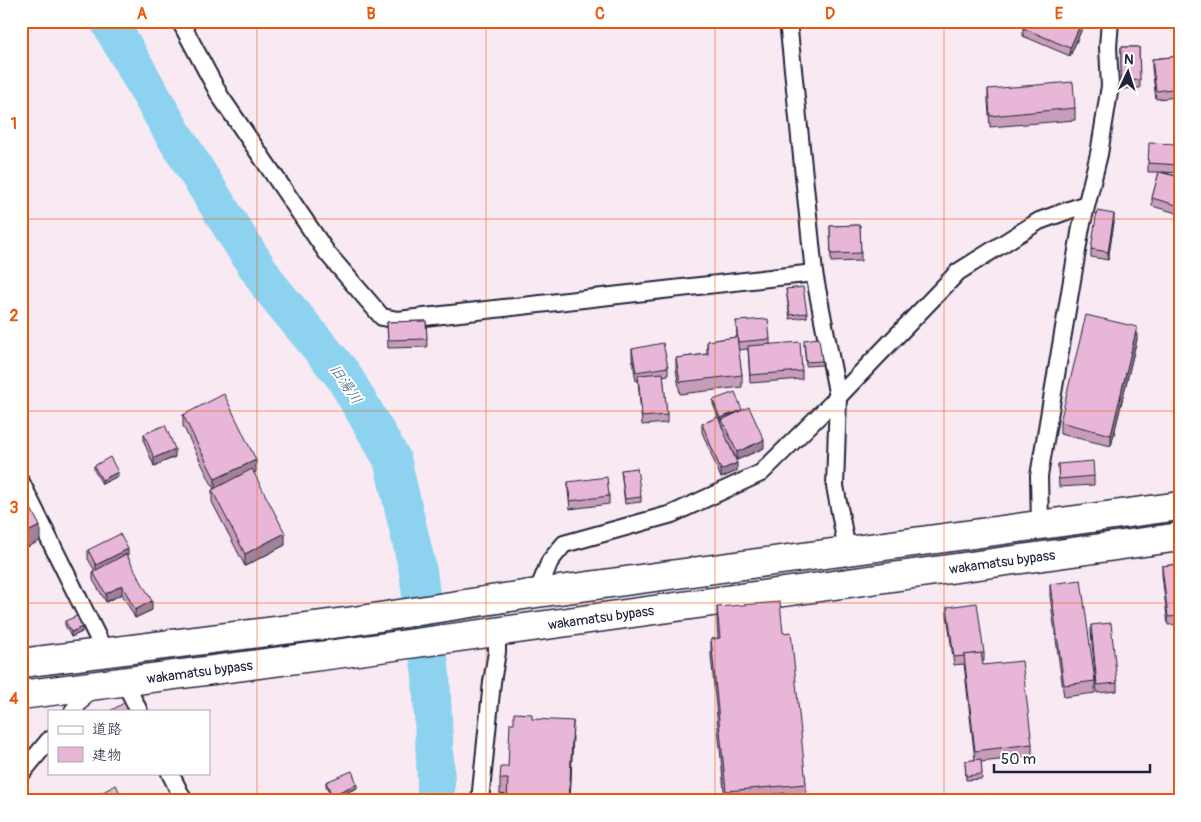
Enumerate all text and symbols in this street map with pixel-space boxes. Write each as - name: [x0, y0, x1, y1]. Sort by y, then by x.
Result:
- text: A: [137, 4, 148, 24]
- text: B: [366, 4, 376, 24]
- text: C: [595, 4, 605, 24]
- text: D: [825, 4, 835, 24]
- text: E: [1055, 4, 1064, 24]
- north arrow: [1104, 48, 1154, 98]
- text: N: [1124, 51, 1134, 68]
- text: 1: [11, 114, 17, 134]
- text: 2: [10, 306, 19, 326]
- water label: 旧湯川: [325, 360, 366, 408]
- text: 3: [10, 498, 19, 518]
- street label: wakamatsu bypass: [948, 546, 1057, 578]
- street label: wakamatsu bypass: [547, 602, 656, 634]
- street label: wakamatsu bypass: [145, 657, 254, 688]
- text: 4: [9, 689, 19, 709]
- legend: [48, 710, 210, 774]
- text: 道路: [92, 720, 122, 739]
- scale bar: [994, 742, 1150, 774]
- text: 建物: [92, 746, 122, 765]
- text: 50 m: [1001, 750, 1036, 769]

